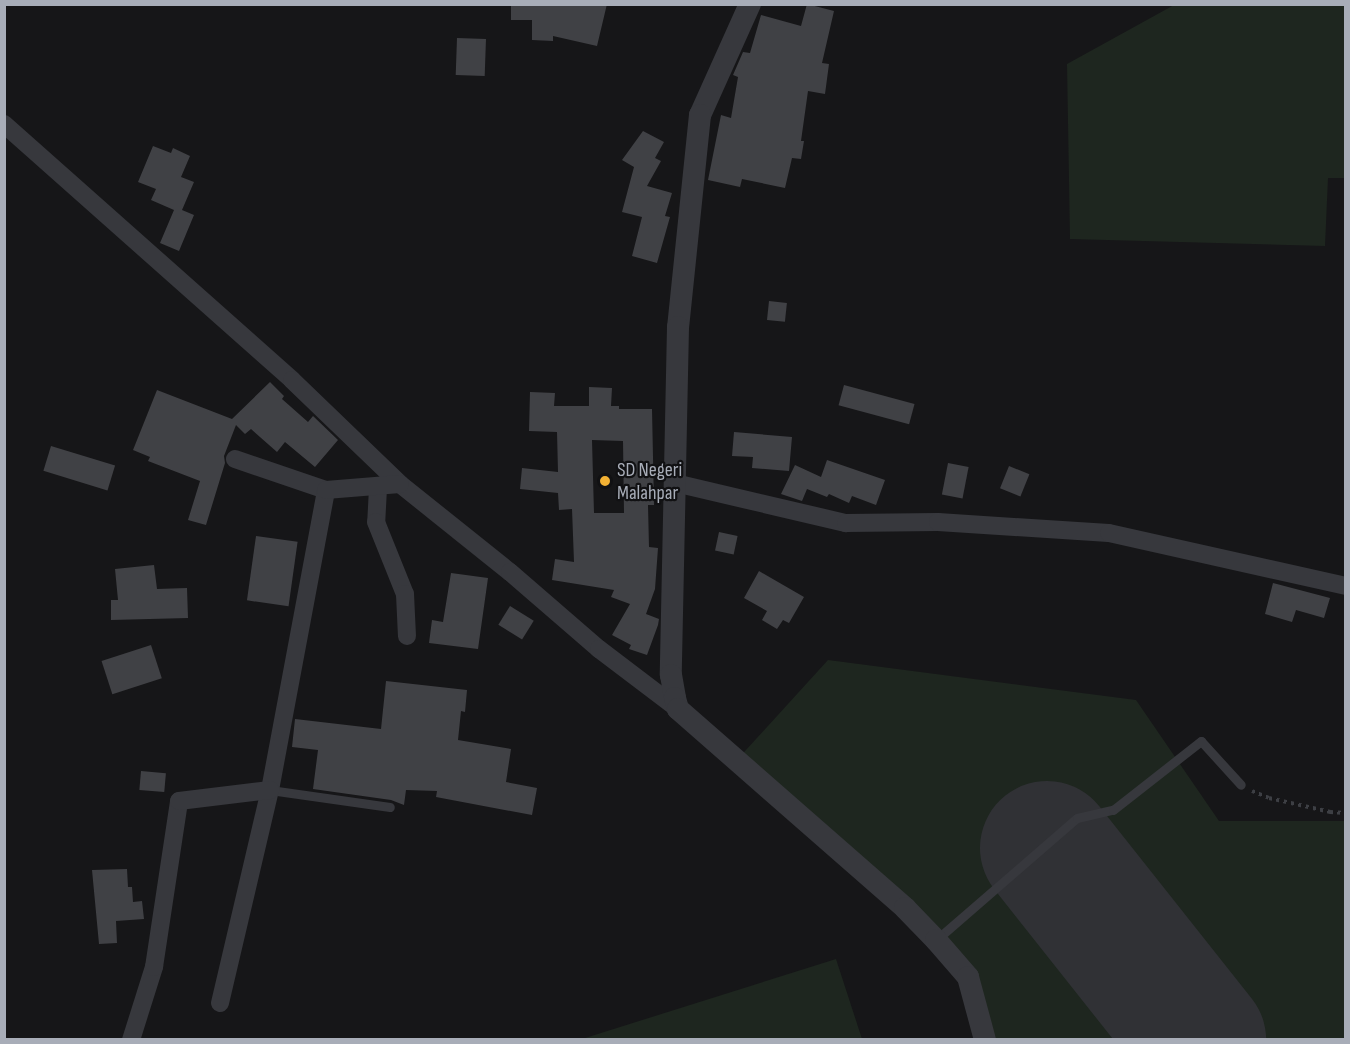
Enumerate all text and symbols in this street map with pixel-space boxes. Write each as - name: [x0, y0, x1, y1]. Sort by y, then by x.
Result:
- place label: SD Negeri Malahpar: [617, 458, 682, 505]
- marker: SD Negeri Malahpar: [598, 474, 612, 488]

